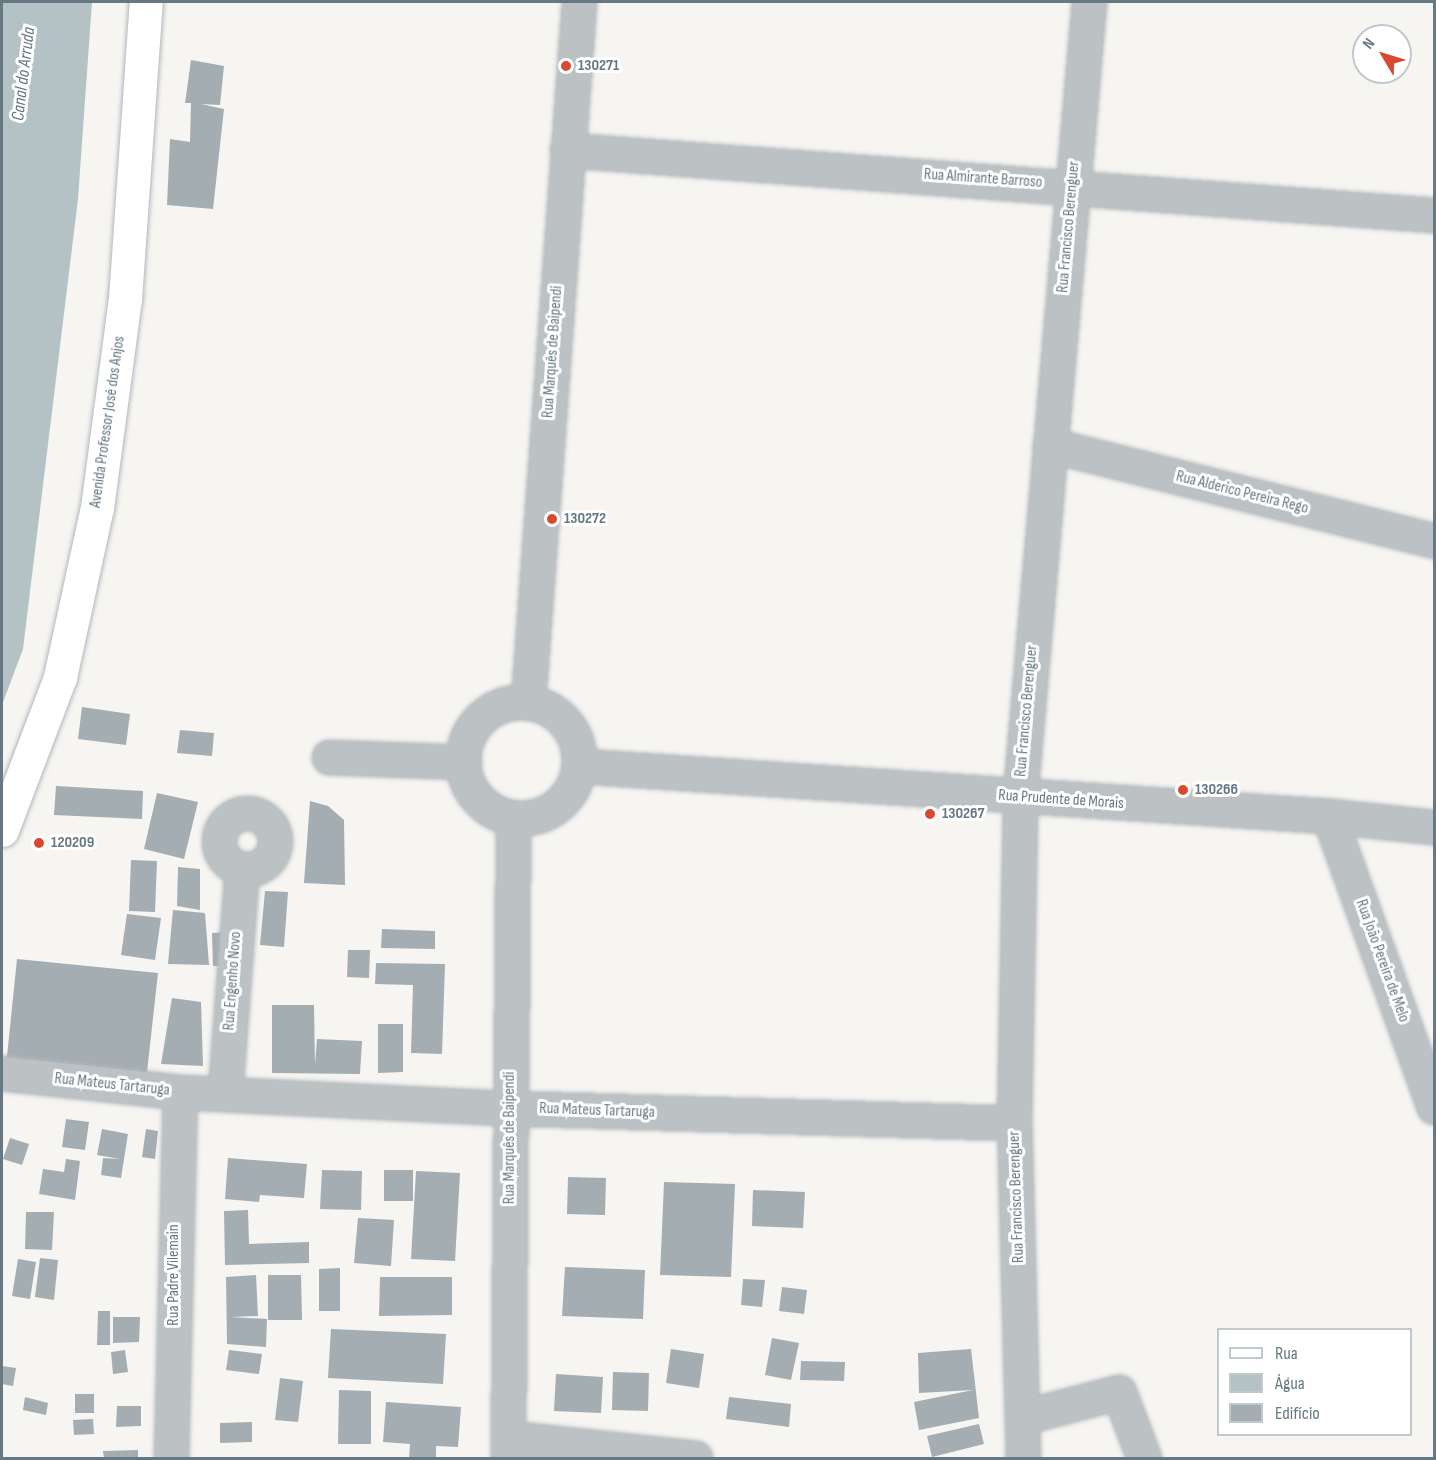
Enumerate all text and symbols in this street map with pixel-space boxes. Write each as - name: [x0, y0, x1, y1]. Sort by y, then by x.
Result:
- north arrow: [1352, 24, 1412, 84]
- water label: Canal do Arruda: [8, 26, 40, 122]
- text: N: [1359, 35, 1379, 53]
- place label: 130271: [578, 56, 619, 76]
- marker: 130271: [559, 59, 573, 73]
- street label: Rua Francisco Berenguer: [1054, 160, 1084, 294]
- street label: Rua Almirante Barroso: [923, 165, 1043, 193]
- street label: Rua Marquês de Baipendi: [539, 285, 567, 419]
- street label: Avenida Professor José dos Anjos: [86, 335, 130, 509]
- street label: Rua Alderico Pereira Rego: [1174, 467, 1310, 519]
- place label: 130272: [564, 509, 606, 529]
- marker: 130272: [545, 512, 559, 526]
- street label: Rua Francisco Berenguer: [1012, 644, 1042, 778]
- place label: 130266: [1195, 780, 1238, 800]
- marker: 130266: [1176, 783, 1190, 797]
- street label: Rua Prudente de Morais: [998, 786, 1124, 814]
- place label: 130267: [942, 804, 985, 824]
- marker: 130267: [923, 807, 937, 821]
- place label: 120209: [51, 833, 94, 853]
- marker: 120209: [32, 836, 46, 850]
- street label: Rua João Pereira de Melo: [1351, 897, 1413, 1025]
- street label: Rua Engenho Novo: [220, 931, 246, 1031]
- street label: Rua Mateus Tartaruga: [54, 1069, 170, 1101]
- street label: Rua Marquês de Baipendi: [500, 1072, 520, 1204]
- street label: Rua Mateus Tartaruga: [539, 1099, 655, 1123]
- street label: Rua Francisco Berenguer: [1005, 1131, 1029, 1263]
- street label: Rua Padre Vilemain: [164, 1224, 184, 1326]
- legend: [1217, 1328, 1412, 1436]
- text: Rua: [1275, 1343, 1298, 1364]
- text: Água: [1275, 1373, 1305, 1394]
- text: Edifício: [1275, 1403, 1320, 1424]

